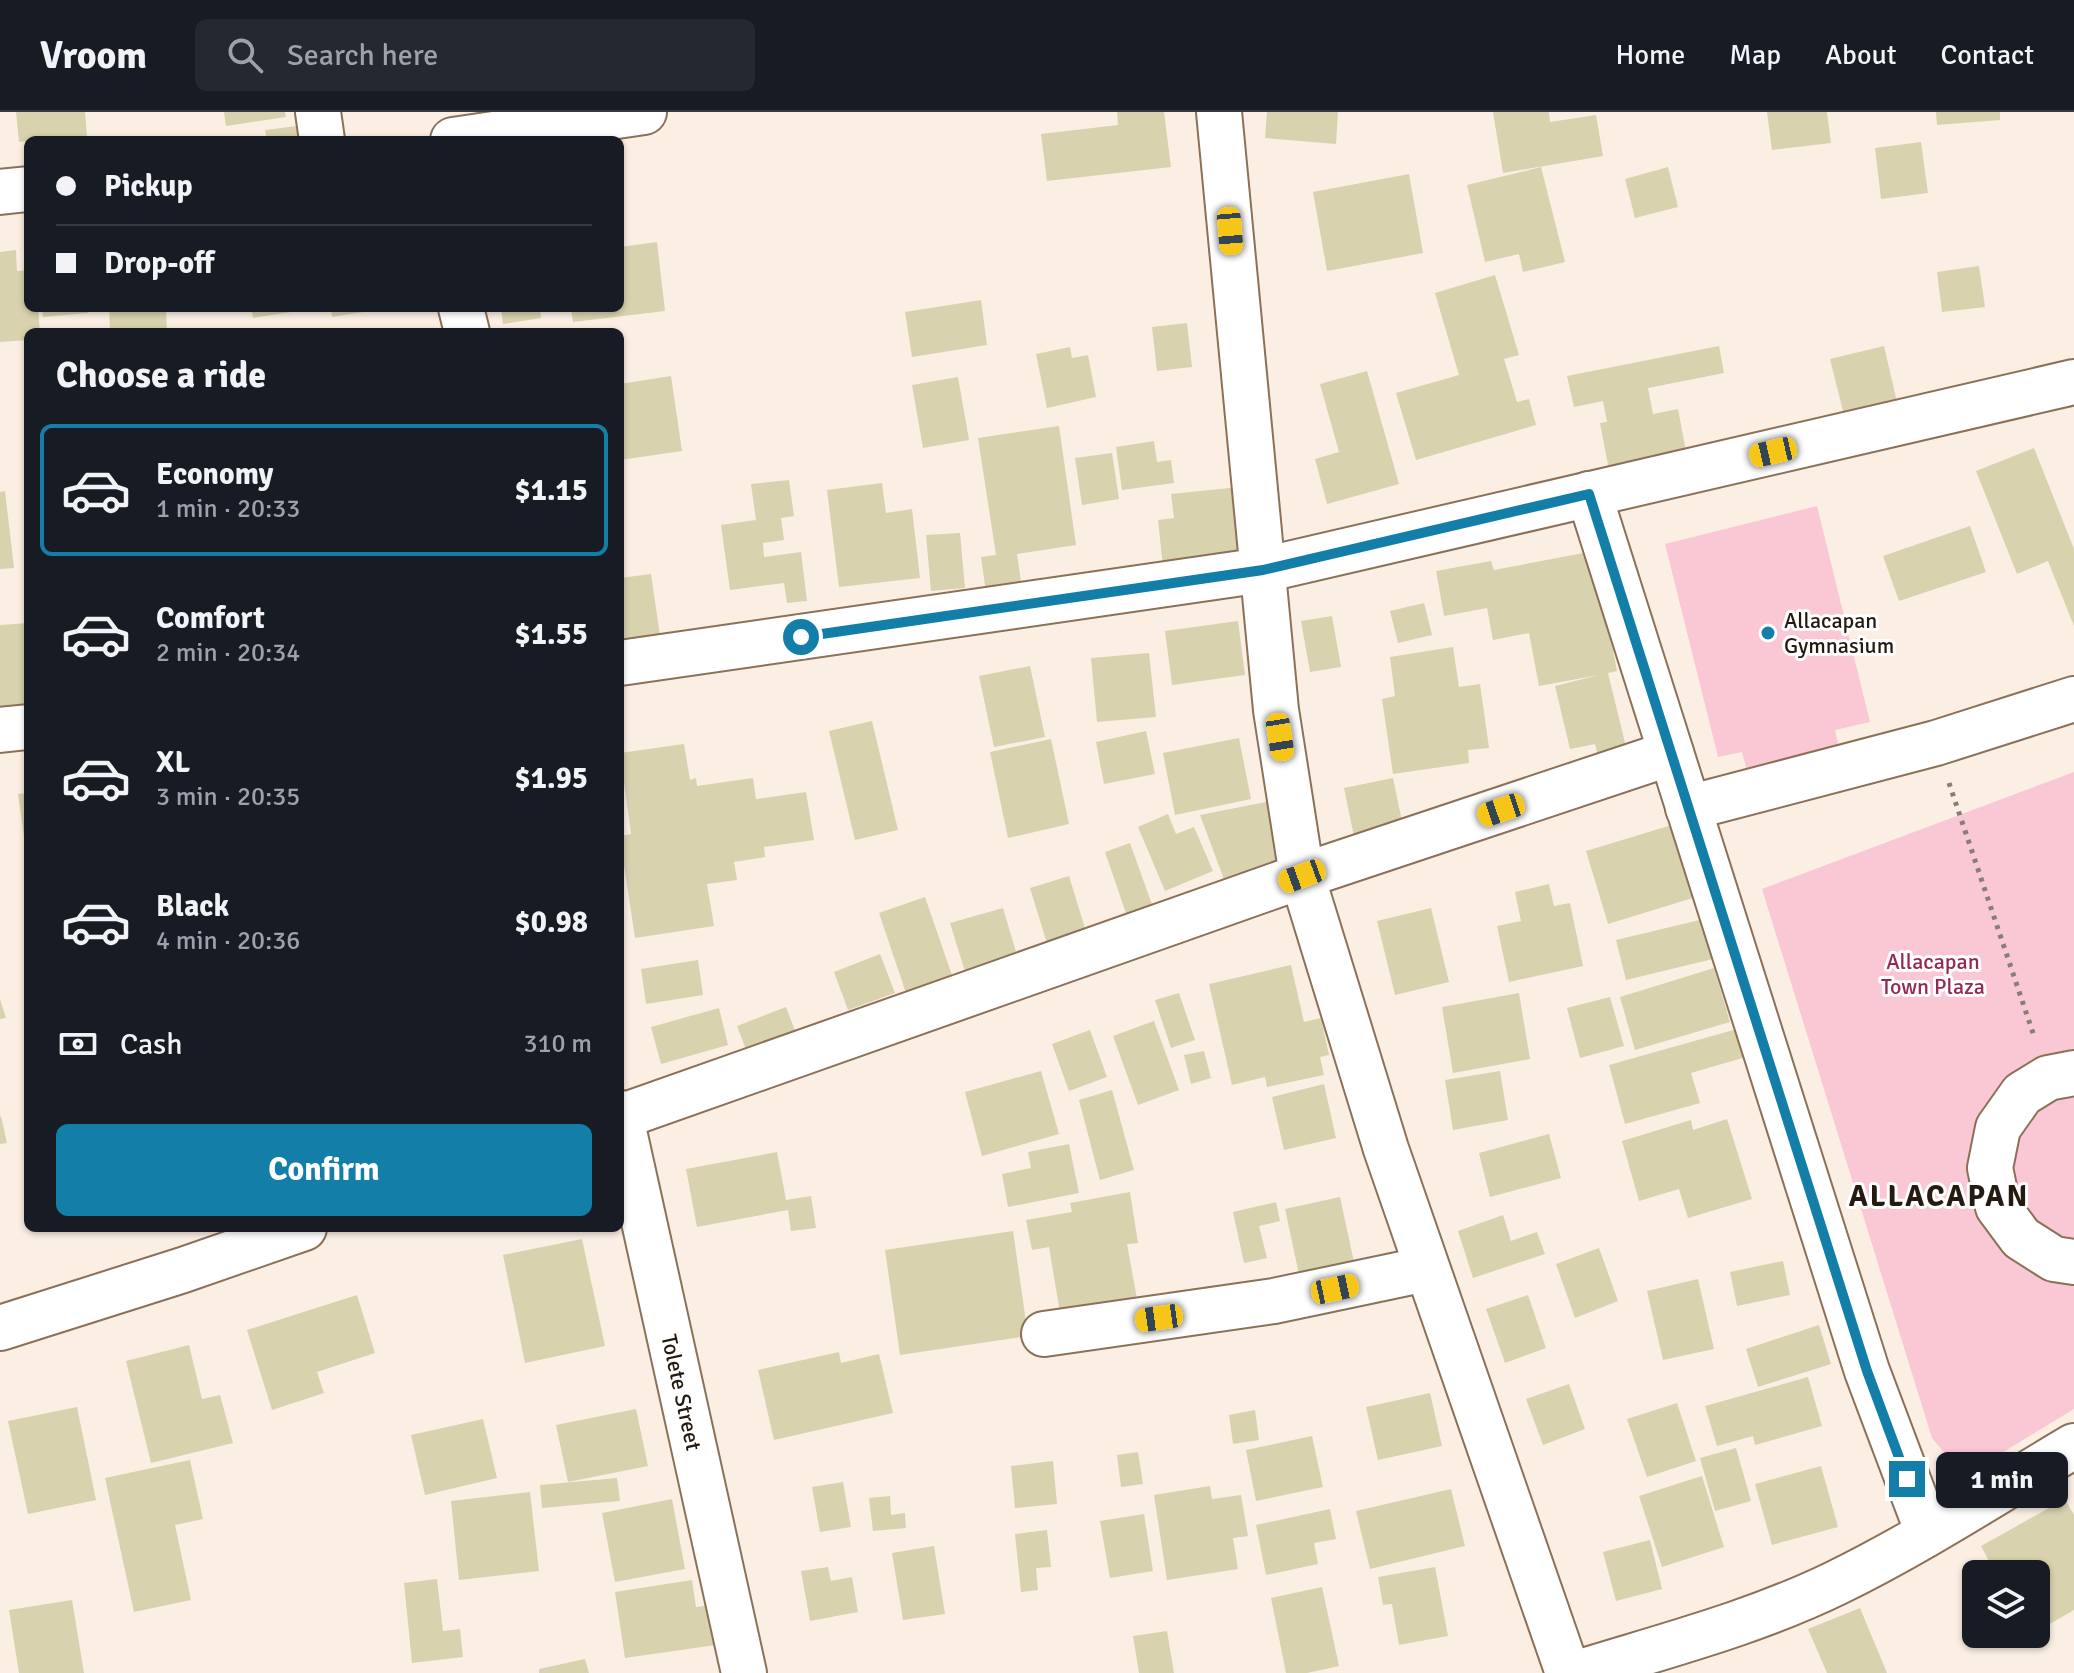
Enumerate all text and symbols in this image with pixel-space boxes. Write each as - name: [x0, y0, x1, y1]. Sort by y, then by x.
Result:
- search box: [195, 19, 755, 91]
- text: Vroom: [40, 32, 147, 79]
- icon: search: [223, 33, 267, 77]
- text: Search here: [287, 37, 438, 74]
- text: Home: [1616, 38, 1685, 72]
- text: Map: [1729, 38, 1781, 72]
- text: About: [1825, 38, 1897, 72]
- text: Contact: [1941, 38, 2034, 72]
- text: Pickup: [104, 168, 193, 205]
- car: [1216, 206, 1244, 256]
- text: Drop-off: [104, 245, 214, 282]
- text: Choose a ride: [56, 353, 266, 398]
- car: [1747, 435, 1799, 469]
- icon: car: [60, 454, 132, 526]
- text: Economy: [156, 456, 273, 493]
- text: $1.15: [515, 472, 588, 509]
- text: 1 min · 20:33: [156, 493, 300, 525]
- icon: car: [60, 598, 132, 670]
- text: Comfort: [156, 600, 265, 637]
- place label: Allacapan Gymnasium: [1784, 607, 1894, 659]
- text: $1.55: [515, 616, 588, 653]
- route start: [783, 619, 819, 655]
- marker: Allacapan Gymnasium: [1759, 624, 1777, 642]
- text: 2 min · 20:34: [156, 637, 300, 669]
- car: [1264, 711, 1296, 763]
- icon: car: [60, 742, 132, 814]
- text: XL: [156, 744, 190, 781]
- text: $1.95: [515, 760, 588, 797]
- text: 3 min · 20:35: [156, 781, 300, 813]
- car: [1474, 791, 1528, 829]
- car: [1275, 857, 1329, 895]
- icon: car: [60, 886, 132, 958]
- text: Black: [156, 888, 229, 925]
- text: $0.98: [515, 904, 588, 941]
- text: 4 min · 20:36: [156, 925, 300, 957]
- park label: Allacapan Town Plaza: [1881, 948, 1985, 1000]
- icon: cash: [56, 1022, 100, 1066]
- text: Cash: [120, 1026, 183, 1063]
- text: 310 m: [523, 1028, 592, 1060]
- button: Confirm: [56, 1124, 592, 1216]
- district label: ALLACAPAN: [1849, 1178, 2029, 1215]
- car: [1309, 1272, 1361, 1306]
- car: [1134, 1303, 1184, 1333]
- street label: Tolete Street: [655, 1332, 707, 1453]
- callout: 1 min: [1935, 1451, 2067, 1507]
- route end: [1889, 1461, 1925, 1497]
- text: 1 min: [1971, 1464, 2033, 1496]
- map controls: [1962, 1560, 2050, 1648]
- button: layers: [1962, 1560, 2050, 1648]

